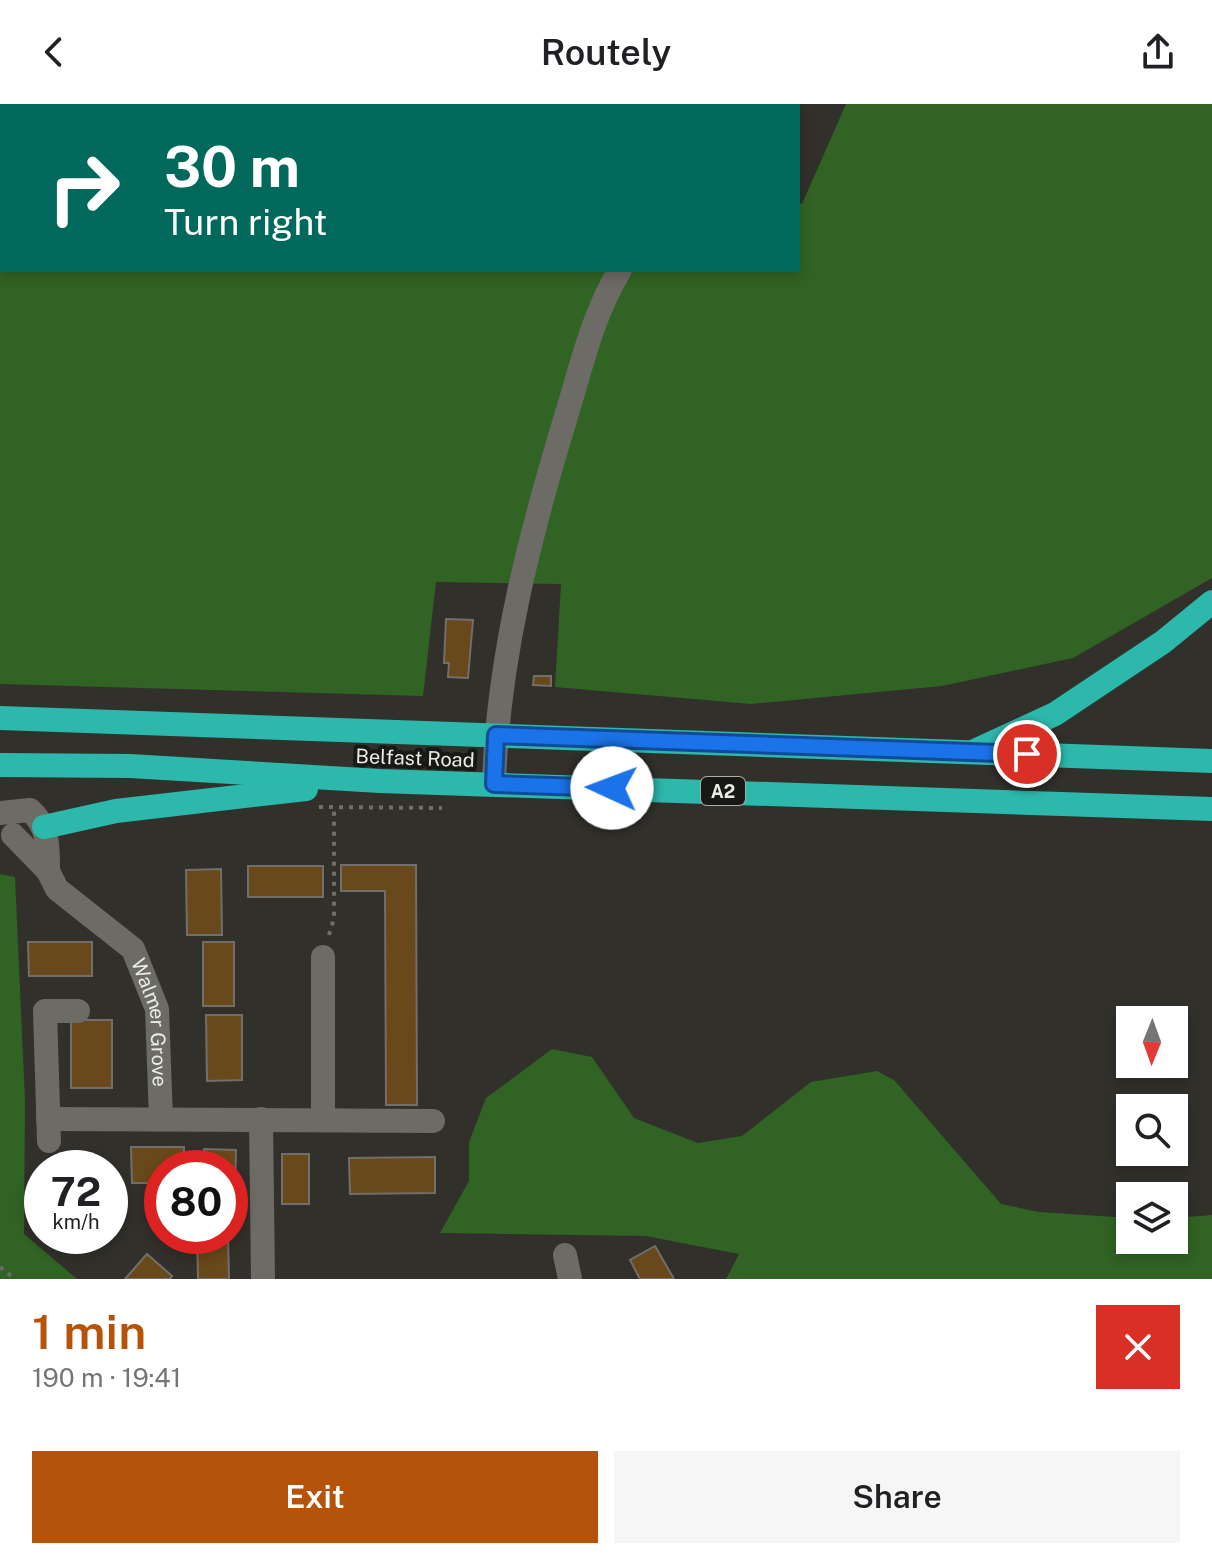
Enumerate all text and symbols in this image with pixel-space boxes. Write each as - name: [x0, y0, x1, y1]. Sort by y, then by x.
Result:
- icon: back: [32, 30, 76, 74]
- icon: share: [1136, 30, 1180, 74]
- text: Routely: [541, 31, 671, 73]
- text: 30 m: [164, 134, 300, 200]
- icon: right: [32, 136, 136, 240]
- text: Turn right: [164, 201, 327, 243]
- pin: [993, 720, 1061, 788]
- icon: arrive: [1005, 732, 1049, 776]
- street label: Belfast Road: [355, 744, 475, 772]
- position arrow: [570, 746, 654, 830]
- road number: A2: [701, 777, 745, 805]
- street label: Walmer Grove: [126, 955, 172, 1087]
- north arrow: [1116, 1006, 1188, 1078]
- map controls: [1116, 1006, 1188, 1254]
- button: search: [1116, 1094, 1188, 1166]
- speed limit sign: 80: [144, 1150, 248, 1254]
- text: 72: [51, 1168, 101, 1215]
- button: layers: [1116, 1182, 1188, 1254]
- text: km/h: [52, 1210, 100, 1234]
- text: 1 min: [32, 1303, 146, 1360]
- button: close: [1096, 1305, 1180, 1389]
- text: 190 m · 19:41: [32, 1362, 181, 1393]
- button: Exit: [32, 1451, 598, 1543]
- button: Share: [614, 1451, 1180, 1543]

